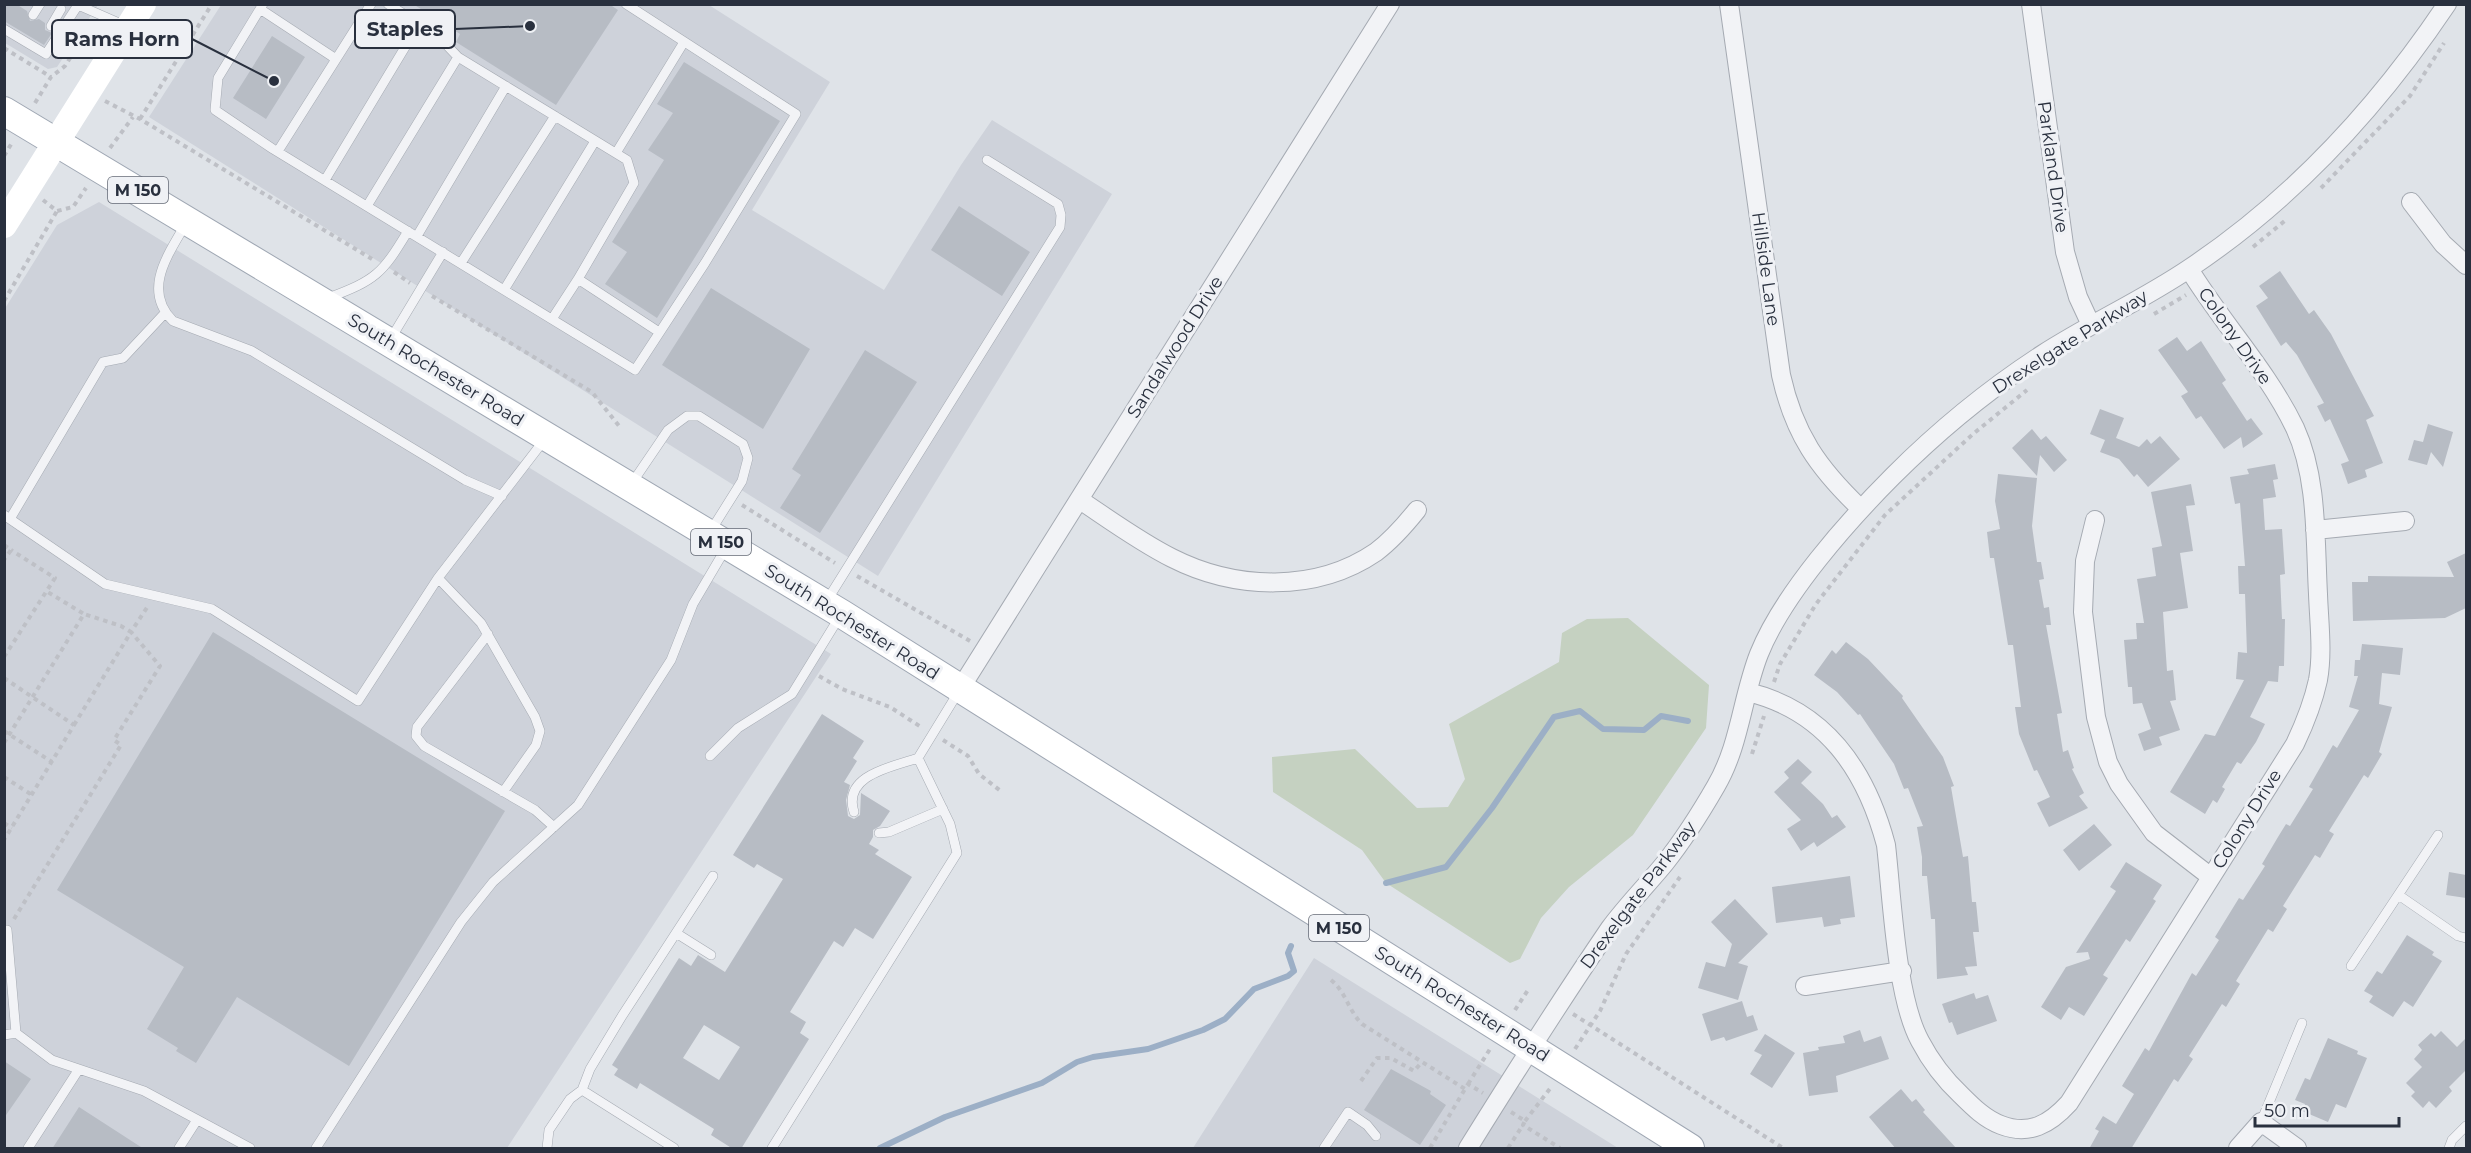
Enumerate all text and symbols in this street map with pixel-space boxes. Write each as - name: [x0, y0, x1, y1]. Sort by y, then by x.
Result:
- callout: Staples: [355, 10, 455, 48]
- text: Staples: [367, 17, 444, 41]
- callout: Rams Horn: [52, 20, 192, 58]
- text: Rams Horn: [64, 27, 180, 51]
- street label: Parkland Drive: [2033, 100, 2073, 234]
- road number: M 150: [108, 177, 168, 203]
- street label: Hillside Lane: [1747, 211, 1785, 328]
- street label: Sandalwood Drive: [1122, 272, 1228, 422]
- street label: Colony Drive: [2194, 283, 2277, 389]
- street label: Drexelgate Parkway: [1988, 285, 2152, 399]
- street label: South Rochester Road: [344, 309, 528, 431]
- road number: M 150: [691, 529, 751, 555]
- street label: South Rochester Road: [761, 559, 943, 685]
- street label: Colony Drive: [2208, 765, 2286, 873]
- street label: Drexelgate Parkway: [1575, 817, 1701, 973]
- road number: M 150: [1309, 915, 1369, 941]
- street label: South Rochester Road: [1371, 941, 1553, 1067]
- scale bar: [2255, 1090, 2399, 1128]
- text: 50 m: [2264, 1100, 2310, 1122]

